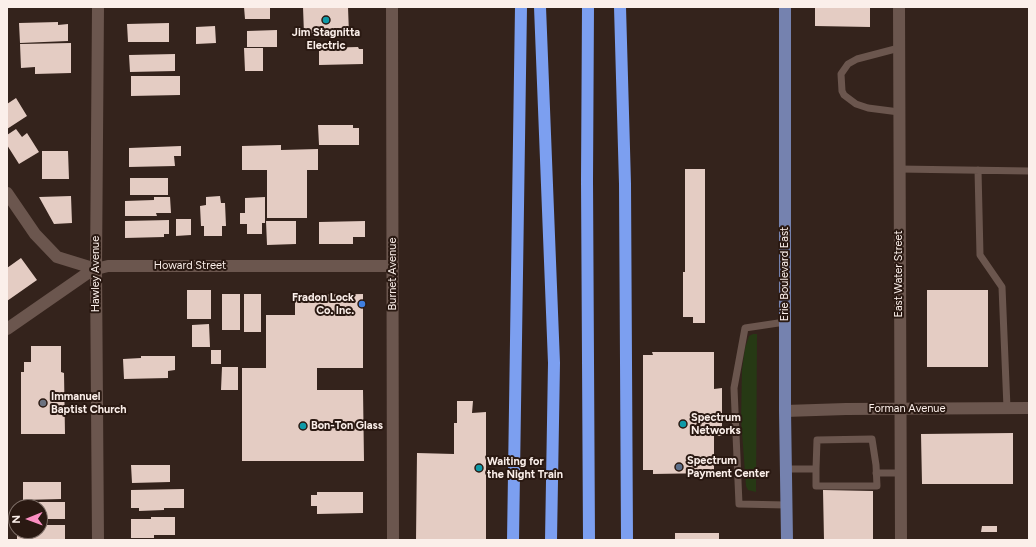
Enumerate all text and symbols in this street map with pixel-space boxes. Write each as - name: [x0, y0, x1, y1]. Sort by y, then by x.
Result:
- marker: Jim Stagnitta Electric: [321, 15, 331, 25]
- place label: Jim Stagnitta Electric: [292, 26, 360, 52]
- street label: Erie Boulevard East: [778, 227, 792, 321]
- street label: East Water Street: [892, 230, 906, 318]
- street label: Hawley Avenue: [89, 236, 103, 312]
- street label: Burnet Avenue: [386, 238, 400, 310]
- street label: Howard Street: [154, 259, 226, 273]
- place label: Fradon Lock Co. Inc.: [292, 291, 354, 317]
- marker: Fradon Lock Co. Inc.: [357, 299, 367, 309]
- place label: Immanuel Baptist Church: [51, 390, 127, 416]
- marker: Immanuel Baptist Church: [38, 398, 48, 408]
- street label: Forman Avenue: [868, 402, 946, 416]
- place label: Spectrum Networks: [691, 411, 741, 437]
- place label: Bon-Ton Glass: [311, 419, 383, 433]
- marker: Spectrum Networks: [678, 419, 688, 429]
- marker: Bon-Ton Glass: [298, 421, 308, 431]
- place label: Spectrum Payment Center: [687, 454, 769, 480]
- place label: Waiting for the Night Train: [487, 455, 563, 481]
- marker: Spectrum Payment Center: [674, 462, 684, 472]
- marker: Waiting for the Night Train: [474, 463, 484, 473]
- north arrow: [8, 499, 48, 539]
- text: N: [10, 515, 23, 524]

